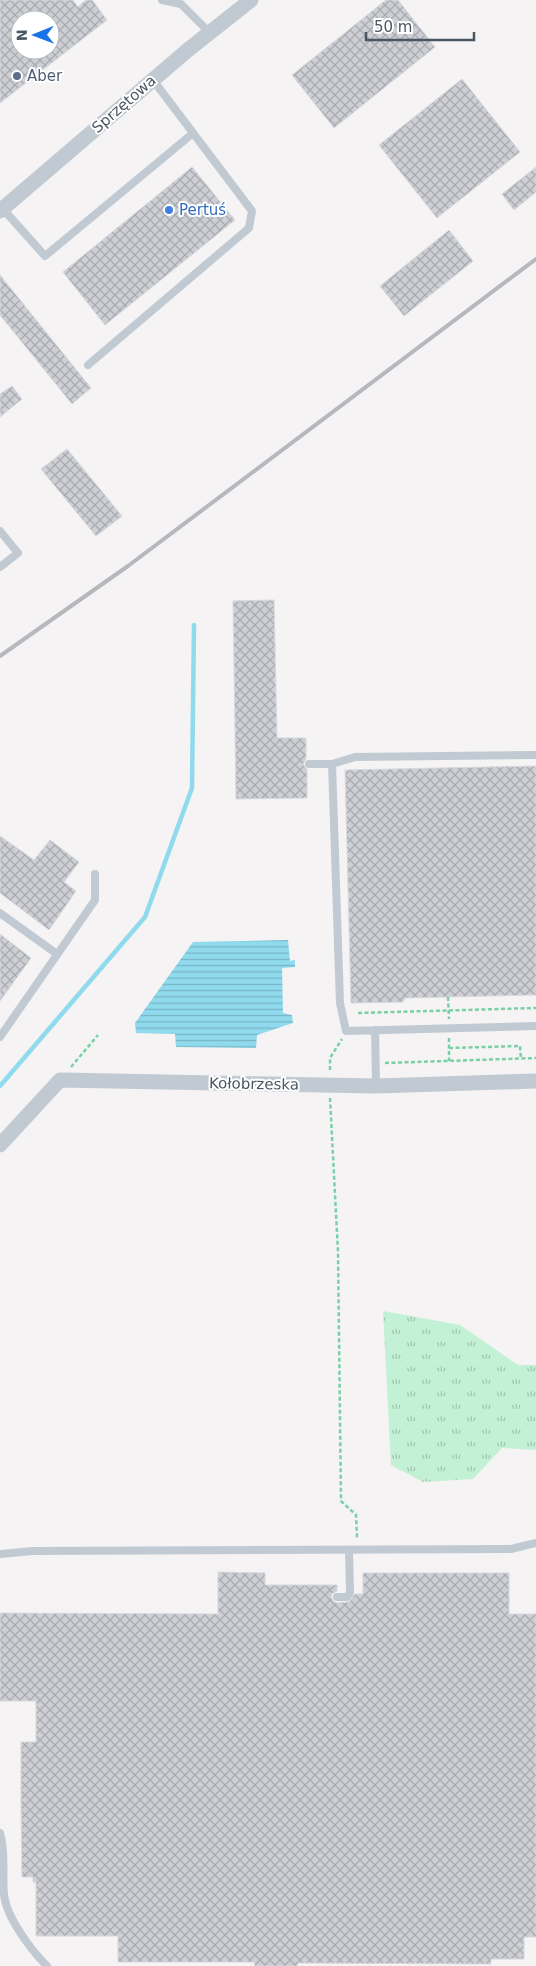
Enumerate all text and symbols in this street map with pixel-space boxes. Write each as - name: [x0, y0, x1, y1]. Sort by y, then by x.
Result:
- north arrow: [10, 10, 60, 60]
- scale bar: [366, 10, 474, 42]
- text: 50 m: [374, 18, 412, 36]
- text: N: [14, 29, 30, 41]
- place label: Aber: [27, 67, 63, 85]
- marker: Aber: [11, 70, 23, 82]
- street label: Sprzętowa: [88, 71, 160, 137]
- place label: Pertuś: [179, 201, 226, 219]
- marker: Pertuś: [163, 204, 175, 216]
- street label: Kołobrzeska: [209, 1074, 299, 1094]

